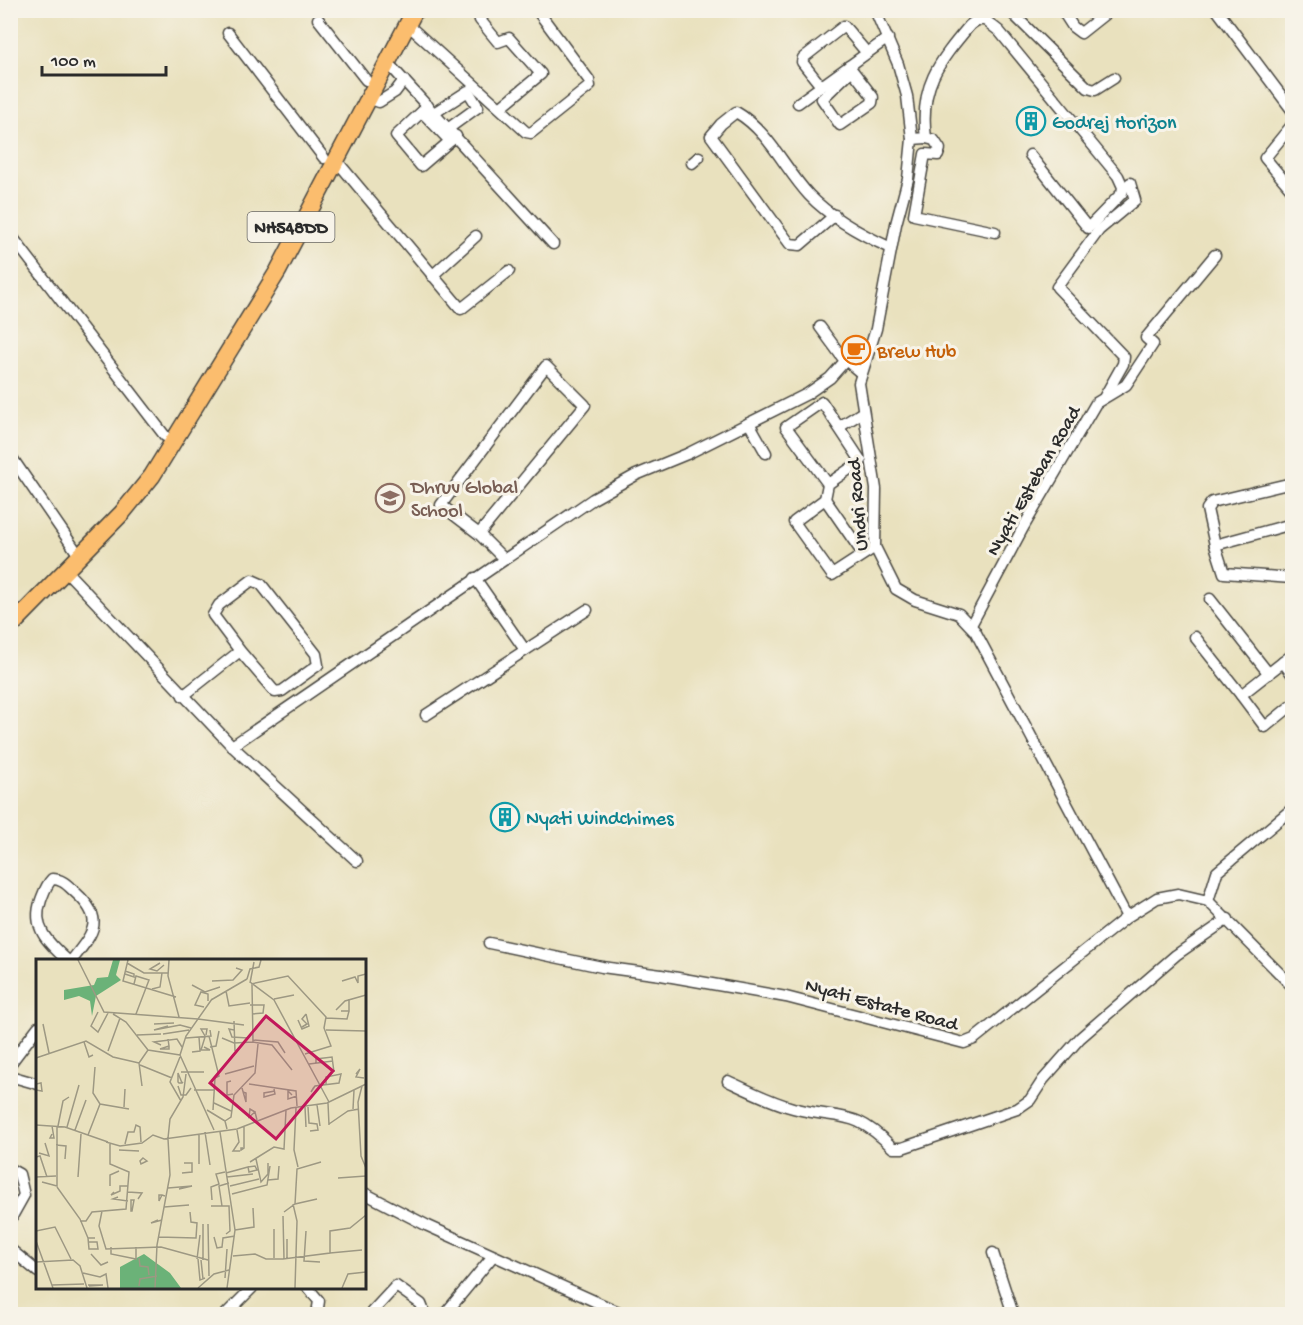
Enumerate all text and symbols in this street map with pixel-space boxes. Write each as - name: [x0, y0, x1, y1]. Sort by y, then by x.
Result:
- scale bar: [42, 39, 166, 77]
- text: 100 m: [50, 52, 96, 73]
- building icon: Godrej Horizon: [1015, 105, 1047, 137]
- place label: Godrej Horizon: [1052, 113, 1177, 136]
- road number: NH548DD: [248, 212, 334, 242]
- cafe icon: Brew Hub: [840, 334, 872, 366]
- place label: Brew Hub: [876, 342, 957, 365]
- street label: Nyati Esteban Road: [983, 401, 1088, 561]
- street label: Undri Road: [844, 455, 875, 552]
- place label: Dhruv Global School: [409, 478, 518, 524]
- school or university icon: Dhruv Global School: [374, 482, 406, 514]
- building icon: Nyati Windchimes: [489, 801, 521, 833]
- place label: Nyati Windchimes: [526, 809, 674, 832]
- inset map: [36, 959, 366, 1289]
- street label: Nyati Estate Road: [802, 975, 962, 1038]

